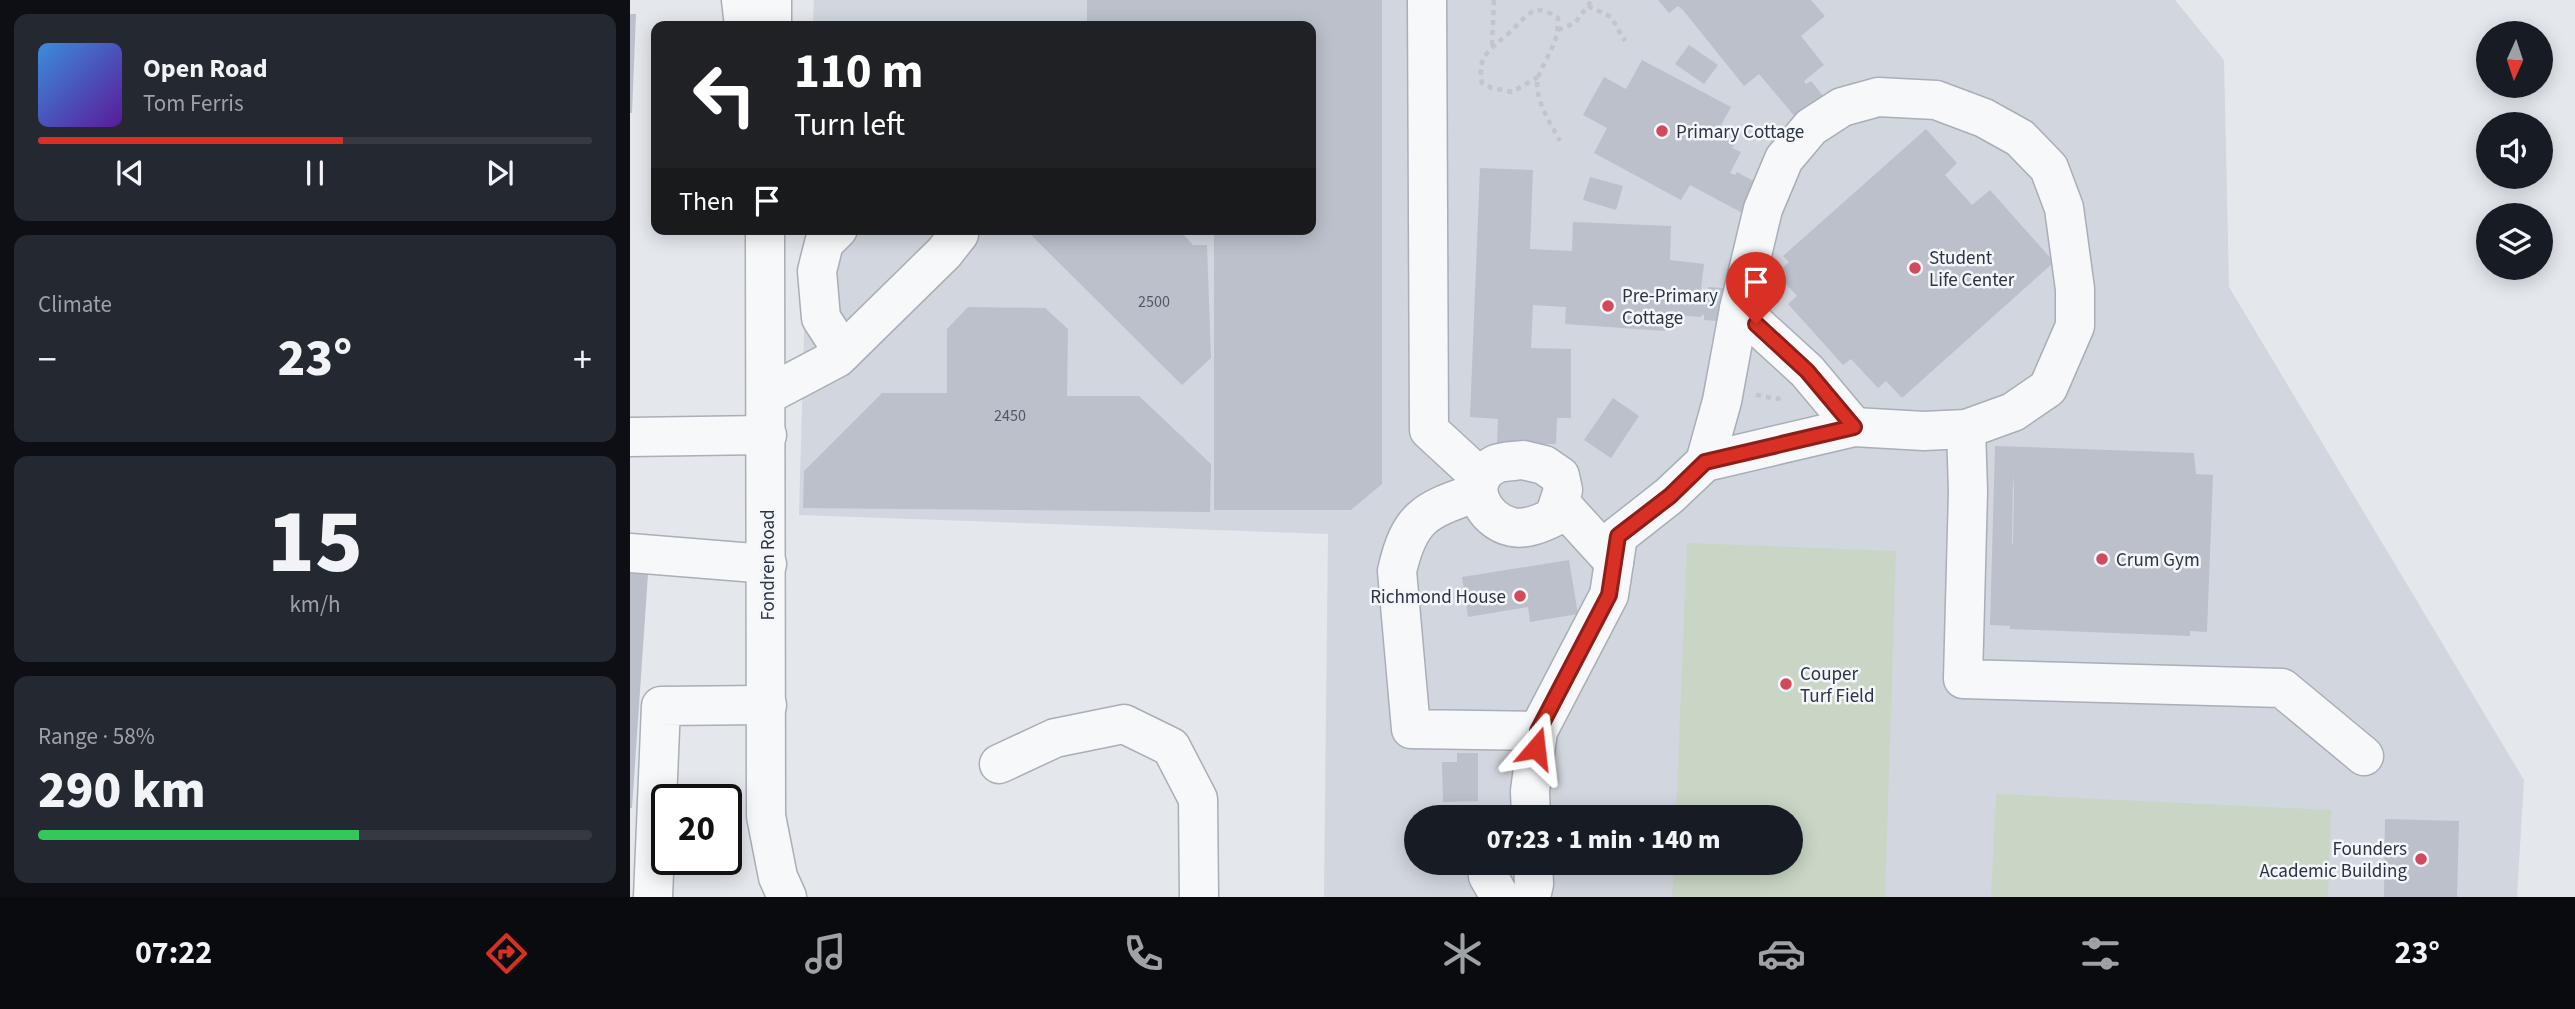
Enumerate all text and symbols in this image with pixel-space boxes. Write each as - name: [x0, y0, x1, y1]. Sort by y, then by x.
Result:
- north arrow: [2476, 21, 2553, 98]
- map controls: [2476, 21, 2553, 280]
- text: 110 m: [794, 37, 923, 107]
- icon: left: [679, 49, 770, 140]
- text: Open Road: [143, 50, 268, 87]
- text: Tom Ferris: [143, 87, 244, 120]
- text: Turn left: [794, 102, 905, 148]
- button: sound: [2476, 112, 2553, 189]
- place label: Primary Cottage: [1676, 119, 1804, 146]
- marker: Primary Cottage: [1654, 123, 1670, 139]
- icon: previous: [111, 154, 149, 192]
- icon: pause: [296, 154, 334, 192]
- icon: next: [481, 154, 519, 192]
- icon: arrive: [748, 182, 786, 220]
- text: Then: [679, 183, 734, 220]
- button: layers: [2476, 203, 2553, 280]
- place label: Student Life Center: [1929, 245, 2015, 294]
- pin: [1726, 252, 1786, 324]
- marker: Student Life Center: [1907, 260, 1923, 276]
- icon: arrive: [1737, 263, 1775, 301]
- place label: Pre-Primary Cottage: [1622, 283, 1718, 332]
- text: Climate: [38, 288, 112, 321]
- house number: 2500: [1138, 291, 1170, 313]
- marker: Pre-Primary Cottage: [1600, 298, 1616, 314]
- text: 23°: [278, 322, 352, 396]
- text: −: [38, 333, 57, 387]
- text: +: [573, 333, 592, 387]
- house number: 2450: [994, 405, 1026, 427]
- text: 15: [267, 478, 363, 607]
- street label: Fondren Road: [755, 509, 782, 621]
- place label: Crum Gym: [2116, 547, 2200, 574]
- marker: Crum Gym: [2094, 551, 2110, 567]
- place label: Richmond House: [1370, 584, 1506, 611]
- text: km/h: [289, 588, 341, 621]
- marker: Richmond House: [1512, 588, 1528, 604]
- place label: Couper Turf Field: [1800, 661, 1874, 710]
- marker: Couper Turf Field: [1778, 676, 1794, 692]
- position arrow: [1499, 711, 1573, 785]
- text: Range · 58%: [38, 720, 155, 753]
- text: 290 km: [38, 754, 206, 828]
- speed limit sign: 20: [651, 784, 742, 875]
- text: 07:23 · 1 min · 140 m: [1487, 821, 1720, 858]
- place label: Founders Academic Building: [2260, 836, 2407, 885]
- marker: Founders Academic Building: [2413, 851, 2429, 867]
- icon: directions: [482, 929, 531, 978]
- icon: music: [801, 929, 850, 978]
- icon: phone: [1119, 929, 1168, 978]
- icon: climate: [1438, 929, 1487, 978]
- icon: car: [1757, 929, 1806, 978]
- icon: filters: [2076, 929, 2125, 978]
- text: 07:22: [135, 930, 212, 976]
- text: 23°: [2395, 930, 2440, 976]

